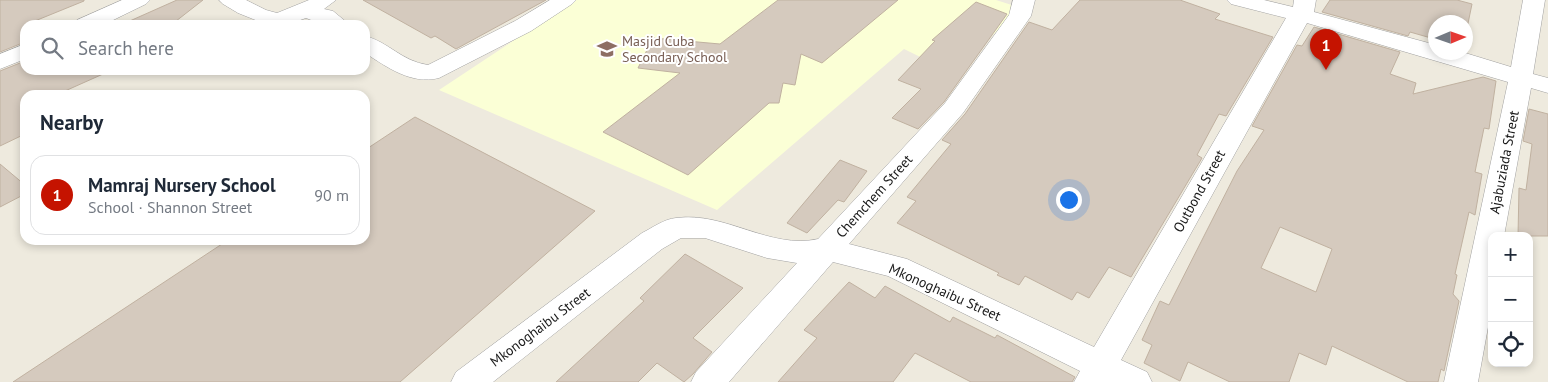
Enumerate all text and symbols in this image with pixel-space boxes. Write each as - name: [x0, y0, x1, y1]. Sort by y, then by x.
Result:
- north arrow: [1428, 15, 1473, 60]
- search box: [20, 20, 370, 75]
- pin: 1: [1310, 29, 1342, 70]
- place label: Masjid Cuba Secondary School: [622, 32, 727, 66]
- icon: search: [38, 34, 66, 62]
- text: Search here: [78, 36, 174, 60]
- school or university icon: Masjid Cuba Secondary School: [596, 38, 618, 60]
- text: Nearby: [40, 109, 103, 136]
- street label: Ajabuziada Street: [1485, 109, 1523, 215]
- street label: Outbond Street: [1169, 146, 1229, 235]
- street label: Chemchem Street: [832, 150, 916, 241]
- text: Mamraj Nursery School: [88, 173, 275, 197]
- text: 1: [52, 185, 62, 205]
- text: 90 m: [314, 185, 349, 205]
- your location: [1056, 187, 1082, 213]
- text: School · Shannon Street: [88, 197, 252, 217]
- map controls: [1488, 232, 1533, 367]
- button: +: [1488, 232, 1533, 277]
- street label: Mkonoghaibu Street: [886, 259, 1004, 325]
- button: −: [1488, 277, 1533, 322]
- street label: Mkonoghaibu Street: [486, 283, 594, 371]
- button: locate: [1488, 322, 1533, 367]

